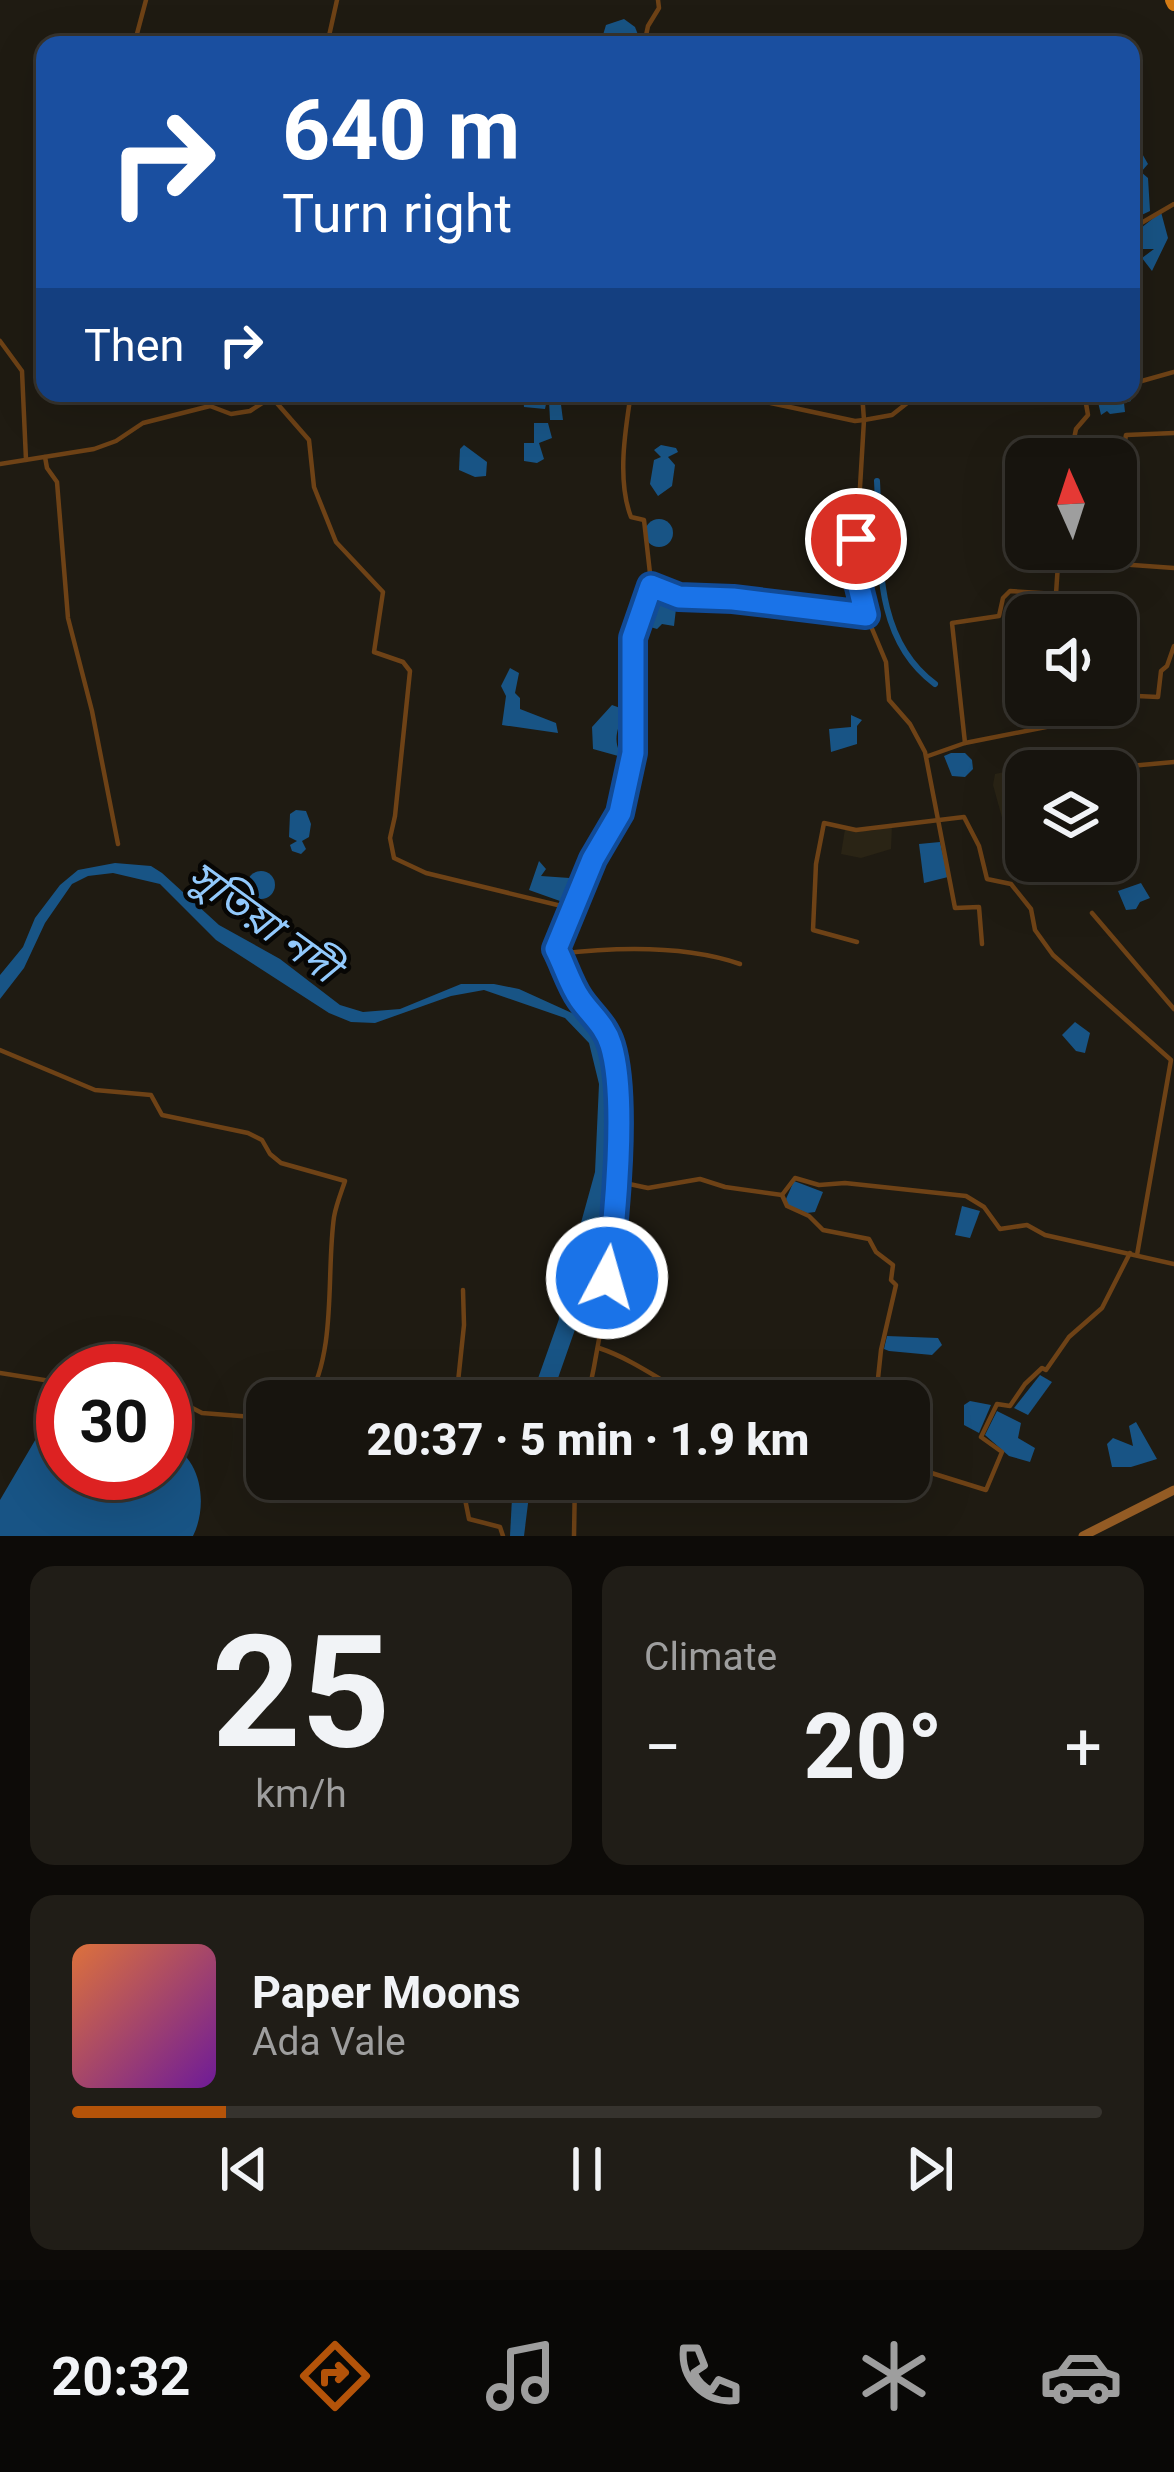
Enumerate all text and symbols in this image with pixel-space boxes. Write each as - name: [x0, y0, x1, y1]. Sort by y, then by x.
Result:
- text: 640 m: [282, 81, 520, 180]
- icon: right: [84, 84, 240, 240]
- text: Turn right: [282, 182, 512, 245]
- icon: right: [208, 312, 274, 378]
- text: Then: [84, 319, 184, 372]
- north arrow: [1005, 438, 1137, 570]
- map controls: [1005, 438, 1137, 882]
- pin: [805, 488, 907, 590]
- icon: arrive: [823, 506, 889, 572]
- button: sound: [1005, 594, 1137, 726]
- button: layers: [1005, 750, 1137, 882]
- water label: সুতিয়া নদী: [179, 850, 355, 997]
- position arrow: [544, 1215, 670, 1341]
- speed limit sign: 30: [36, 1344, 192, 1500]
- text: 20:37 · 5 min · 1.9 km: [367, 1413, 809, 1466]
- text: 25: [211, 1601, 391, 1784]
- text: Climate: [644, 1634, 777, 1680]
- text: 20°: [804, 1695, 943, 1800]
- text: −: [644, 1709, 682, 1786]
- text: +: [1065, 1709, 1102, 1786]
- text: km/h: [255, 1771, 347, 1817]
- text: Paper Moons: [252, 1966, 521, 2019]
- text: Ada Vale: [252, 2019, 406, 2065]
- icon: previous: [211, 2136, 277, 2202]
- icon: pause: [554, 2136, 620, 2202]
- icon: next: [897, 2136, 963, 2202]
- icon: directions: [293, 2334, 377, 2418]
- icon: music: [479, 2334, 563, 2418]
- icon: phone: [666, 2334, 750, 2418]
- icon: climate: [852, 2334, 936, 2418]
- icon: car: [1039, 2334, 1123, 2418]
- text: 20:32: [51, 2345, 190, 2408]

